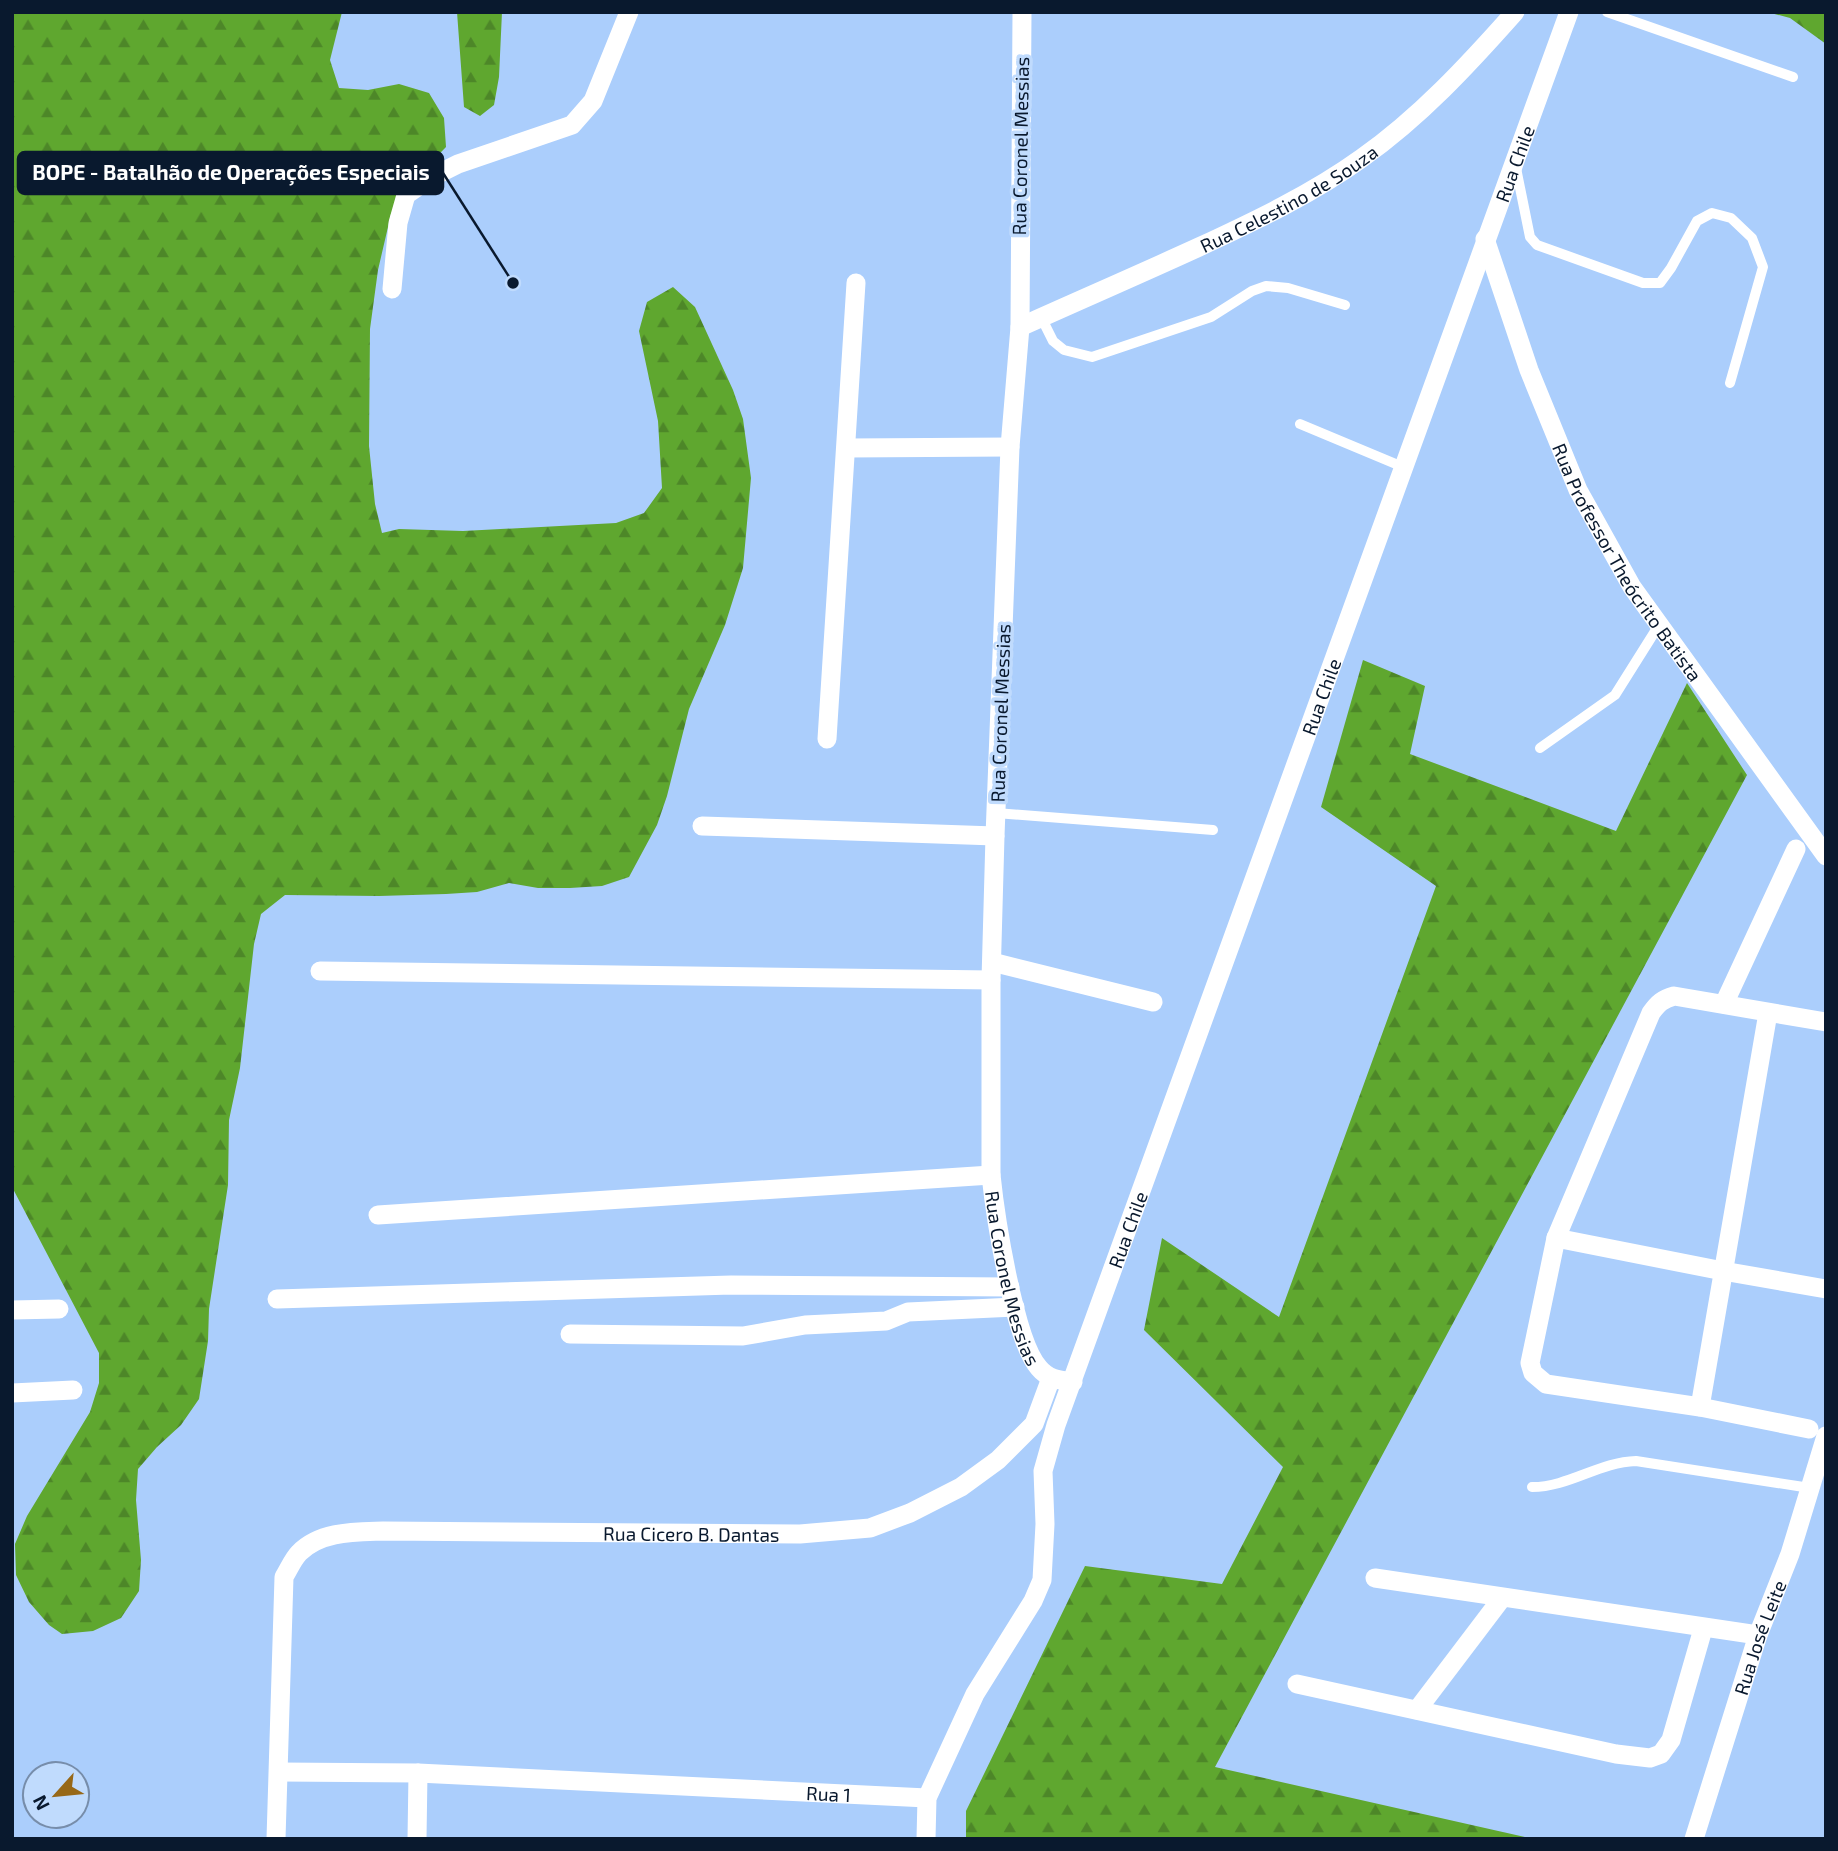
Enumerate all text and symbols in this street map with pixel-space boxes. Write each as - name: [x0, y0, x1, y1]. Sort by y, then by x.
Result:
- street label: Rua Coronel Messias: [1007, 56, 1033, 236]
- street label: Rua Chile: [1490, 122, 1538, 205]
- street label: Rua Celestino de Souza: [1196, 139, 1382, 257]
- callout: BOPE - Batalhão de Operações Especiais: [18, 152, 443, 194]
- text: BOPE - Batalhão de Operações Especiais: [32, 159, 430, 186]
- street label: Rua Professor Theócrito Batista: [1549, 440, 1707, 685]
- street label: Rua Coronel Messias: [985, 623, 1015, 803]
- street label: Rua Chile: [1296, 655, 1345, 738]
- street label: Rua Chile: [1103, 1188, 1151, 1271]
- street label: Rua Coronel Messias: [981, 1189, 1045, 1369]
- street label: Rua Cicero B. Dantas: [603, 1521, 780, 1545]
- street label: Rua José Leite: [1728, 1576, 1790, 1698]
- north arrow: [21, 1760, 91, 1830]
- street label: Rua 1: [806, 1781, 851, 1806]
- text: N: [27, 1792, 54, 1814]

